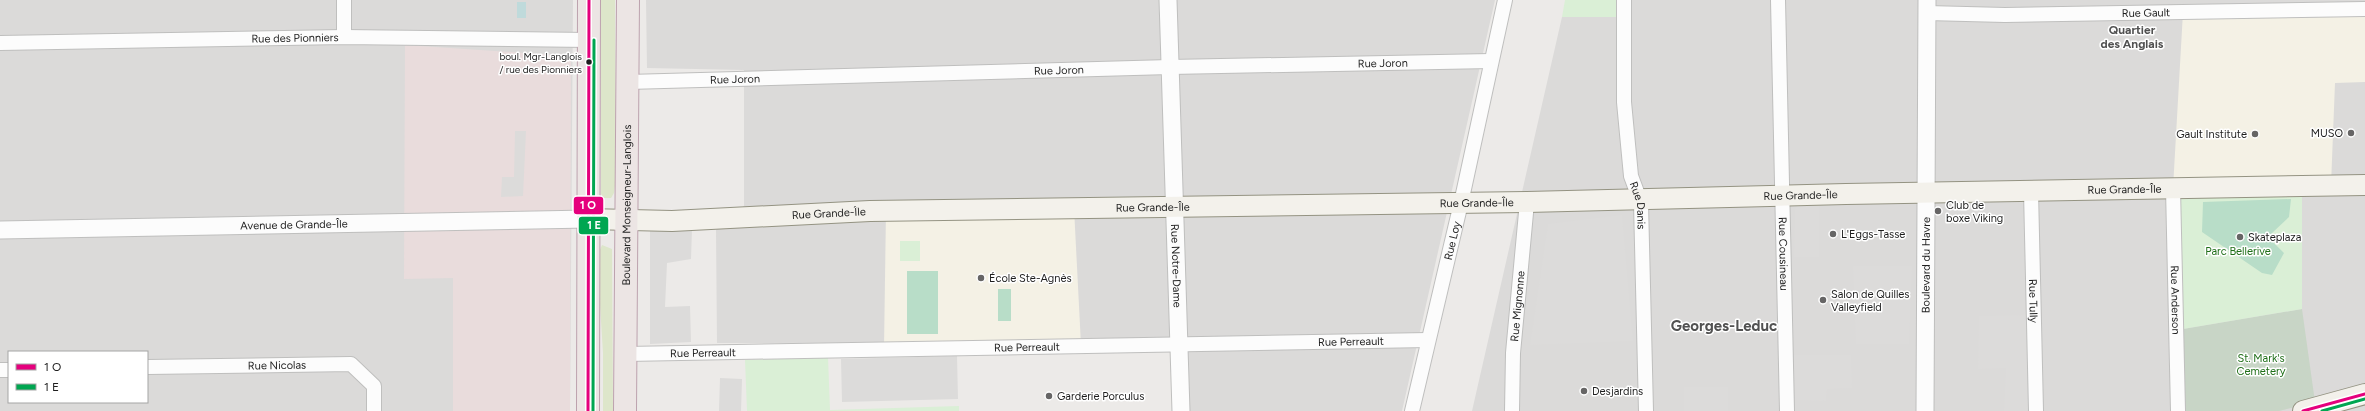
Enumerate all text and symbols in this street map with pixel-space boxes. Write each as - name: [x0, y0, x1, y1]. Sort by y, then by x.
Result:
- street label: Rue Gault: [2122, 6, 2170, 20]
- district label: Quartier des Anglais: [2101, 23, 2164, 51]
- street label: Rue des Pionniers: [251, 31, 339, 45]
- place label: boul. Mgr-Langlois / rue des Pionniers: [499, 50, 582, 76]
- street label: Rue Joron: [1358, 56, 1408, 70]
- marker: boul. Mgr-Langlois / rue des Pionniers: [584, 57, 594, 67]
- street label: Rue Joron: [1034, 63, 1084, 77]
- street label: Rue Joron: [710, 72, 760, 86]
- street label: Boulevard Monseigneur-Langlois: [619, 125, 634, 285]
- place label: MUSO: [2311, 127, 2343, 140]
- place label: Gault Institute: [2176, 128, 2247, 141]
- marker: MUSO: [2346, 128, 2356, 138]
- marker: Gault Institute: [2250, 129, 2260, 139]
- street label: Rue Danis: [1627, 180, 1648, 229]
- street label: Rue Grande-Île: [2087, 181, 2162, 196]
- street label: Rue Grande-Île: [1763, 187, 1838, 203]
- street label: Rue Grande-Île: [1440, 195, 1514, 210]
- line badge: 1 O: [573, 196, 604, 215]
- text: 1 O: [580, 199, 596, 212]
- street label: Rue Grande-Île: [1116, 199, 1190, 214]
- place label: Club de boxe Viking: [1946, 199, 2003, 225]
- street label: Rue Grande-Île: [791, 204, 866, 221]
- marker: Club de boxe Viking: [1933, 206, 1943, 216]
- street label: Avenue de Grande-Île: [240, 216, 348, 232]
- line badge: 1 E: [578, 216, 609, 235]
- street label: Rue Cousineau: [1776, 217, 1791, 291]
- street label: Boulevard du Havre: [1919, 217, 1932, 313]
- text: 1 E: [587, 219, 601, 232]
- street label: Rue Loy: [1441, 220, 1463, 261]
- street label: Rue Notre-Dame: [1169, 224, 1184, 308]
- place label: L'Eggs-Tasse: [1841, 228, 1905, 241]
- marker: L'Eggs-Tasse: [1828, 229, 1838, 239]
- place label: Skateplaza: [2248, 231, 2301, 244]
- marker: Skateplaza: [2235, 232, 2245, 242]
- park label: Parc Bellerive: [2205, 245, 2271, 258]
- street label: Rue Anderson: [2168, 265, 2183, 335]
- street label: Rue Mignonne: [1508, 270, 1527, 342]
- place label: École Ste-Agnès: [989, 272, 1072, 285]
- marker: École Ste-Agnès: [976, 273, 986, 283]
- street label: Rue Tully: [2026, 279, 2041, 323]
- place label: Salon de Quilles Valleyfield: [1831, 288, 1909, 314]
- marker: Salon de Quilles Valleyfield: [1818, 295, 1828, 305]
- district label: Georges-Leduc: [1671, 317, 1777, 335]
- street label: Rue Perreault: [1318, 334, 1384, 348]
- street label: Rue Perreault: [994, 340, 1060, 354]
- street label: Rue Perreault: [670, 346, 736, 360]
- legend: [8, 351, 148, 403]
- park label: St. Mark's Cemetery: [2237, 352, 2286, 378]
- street label: Rue Nicolas: [248, 358, 306, 372]
- text: 1 O: [44, 360, 61, 374]
- text: 1 E: [44, 380, 59, 394]
- place label: Desjardins: [1592, 385, 1643, 398]
- marker: Desjardins: [1579, 386, 1589, 396]
- place label: Garderie Porculus: [1057, 390, 1144, 403]
- marker: Garderie Porculus: [1044, 391, 1054, 401]

